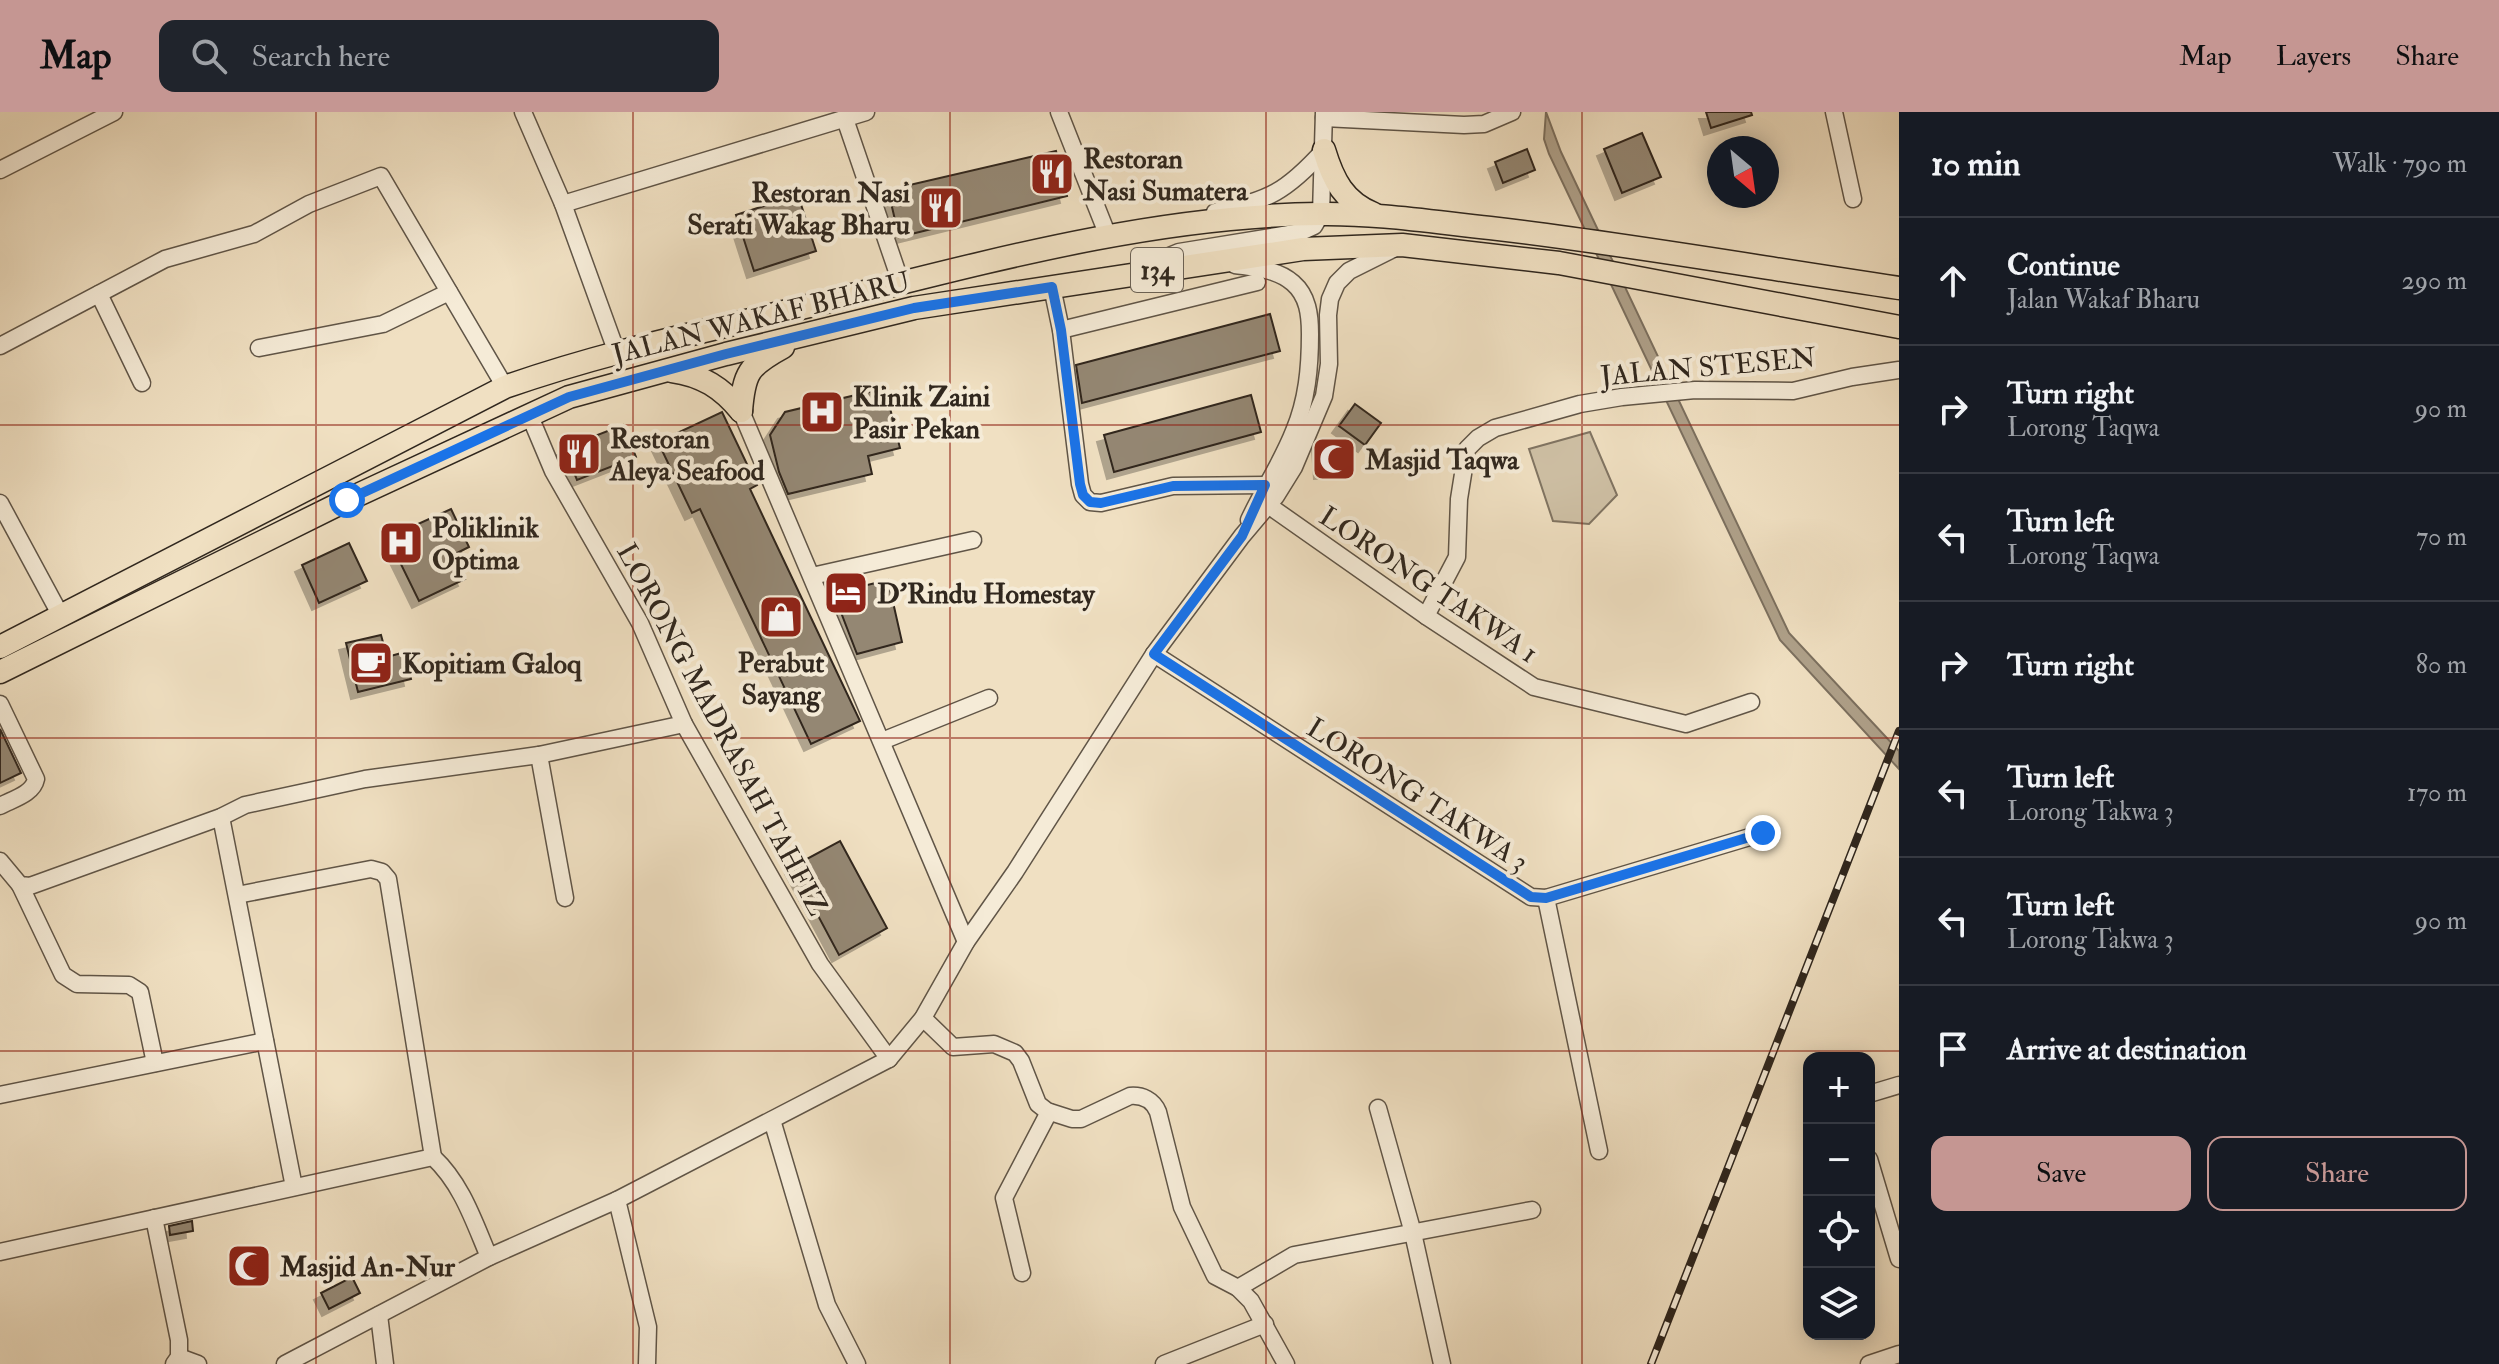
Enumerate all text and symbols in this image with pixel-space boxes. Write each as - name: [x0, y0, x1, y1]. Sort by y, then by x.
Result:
- search box: [159, 20, 719, 92]
- text: Map: [40, 32, 111, 80]
- icon: search: [187, 34, 231, 78]
- text: Search here: [251, 38, 390, 75]
- text: Map: [2179, 39, 2232, 74]
- text: Layers: [2276, 39, 2351, 74]
- text: Share: [2395, 39, 2459, 74]
- north arrow: [1707, 136, 1779, 208]
- place label: Restoran Nasi Sumatera: [1082, 142, 1249, 209]
- text: 10 min: [1931, 143, 2020, 186]
- text: Walk · 790 m: [2333, 148, 2467, 180]
- restaurant icon: Restoran Nasi Sumatera: [1028, 150, 1076, 198]
- place label: Restoran Nasi Serati Wakag Bharu: [687, 176, 911, 243]
- restaurant icon: Restoran Nasi Serati Wakag Bharu: [917, 184, 965, 232]
- text: Continue: [2007, 247, 2120, 284]
- road number: 134: [1131, 248, 1183, 292]
- icon: ahead: [1931, 259, 1975, 303]
- street label: JALAN WAKAF BHARU: [608, 264, 914, 373]
- text: 290 m: [2402, 265, 2467, 297]
- text: Jalan Wakaf Bharu: [2007, 284, 2200, 316]
- street label: JALAN STESEN: [1598, 341, 1817, 394]
- text: Turn right: [2007, 375, 2134, 412]
- place label: Klinik Zaini Pasir Pekan: [853, 380, 991, 447]
- icon: right: [1931, 387, 1975, 431]
- hospital icon: Klinik Zaini Pasir Pekan: [798, 388, 846, 436]
- text: 90 m: [2415, 393, 2467, 425]
- text: Lorong Taqwa: [2007, 412, 2159, 444]
- place label: Restoran Aleya Seafood: [609, 422, 765, 489]
- restaurant icon: Restoran Aleya Seafood: [555, 430, 603, 478]
- mosque icon: Masjid Taqwa: [1310, 435, 1358, 483]
- place label: Masjid Taqwa: [1364, 443, 1520, 478]
- route start: [329, 482, 365, 518]
- street label: LORONG TAKWA 1: [1312, 499, 1544, 671]
- text: Turn left: [2007, 503, 2114, 540]
- place label: Poliklinik Optima: [432, 511, 539, 578]
- icon: left: [1931, 515, 1975, 559]
- hospital icon: Poliklinik Optima: [377, 519, 425, 567]
- text: 70 m: [2416, 521, 2467, 553]
- street label: LORONG MADRASAH TAHFIZ: [608, 538, 835, 922]
- text: Lorong Taqwa: [2007, 540, 2159, 572]
- hotel icon: D’Rindu Homestay: [822, 569, 870, 617]
- place label: D’Rindu Homestay: [877, 577, 1096, 612]
- shop icon: Perabut Sayang: [757, 593, 805, 641]
- cafe icon: Kopitiam Galoq: [347, 639, 395, 687]
- icon: right: [1931, 643, 1975, 687]
- place label: Perabut Sayang: [738, 646, 824, 713]
- place label: Kopitiam Galoq: [402, 647, 582, 682]
- text: Turn right: [2007, 647, 2134, 684]
- text: 80 m: [2416, 649, 2467, 681]
- street label: LORONG TAKWA 3: [1300, 711, 1534, 880]
- text: Turn left: [2007, 759, 2114, 796]
- icon: left: [1931, 771, 1975, 815]
- text: 170 m: [2407, 777, 2467, 809]
- text: Lorong Takwa 3: [2007, 796, 2174, 828]
- route end: [1745, 815, 1781, 851]
- text: Turn left: [2007, 887, 2114, 924]
- icon: left: [1931, 899, 1975, 943]
- text: 90 m: [2415, 905, 2467, 937]
- text: Lorong Takwa 3: [2007, 924, 2174, 956]
- icon: arrive: [1931, 1027, 1975, 1071]
- text: Arrive at destination: [2007, 1031, 2247, 1068]
- map controls: [1803, 1052, 1875, 1340]
- button: +: [1803, 1052, 1875, 1124]
- button: −: [1803, 1124, 1875, 1196]
- button: Save: [1931, 1136, 2191, 1211]
- button: Share: [2207, 1136, 2467, 1211]
- button: locate: [1803, 1196, 1875, 1268]
- mosque icon: Masjid An-Nur: [225, 1242, 273, 1290]
- place label: Masjid An-Nur: [279, 1250, 455, 1285]
- button: layers: [1803, 1268, 1875, 1340]

